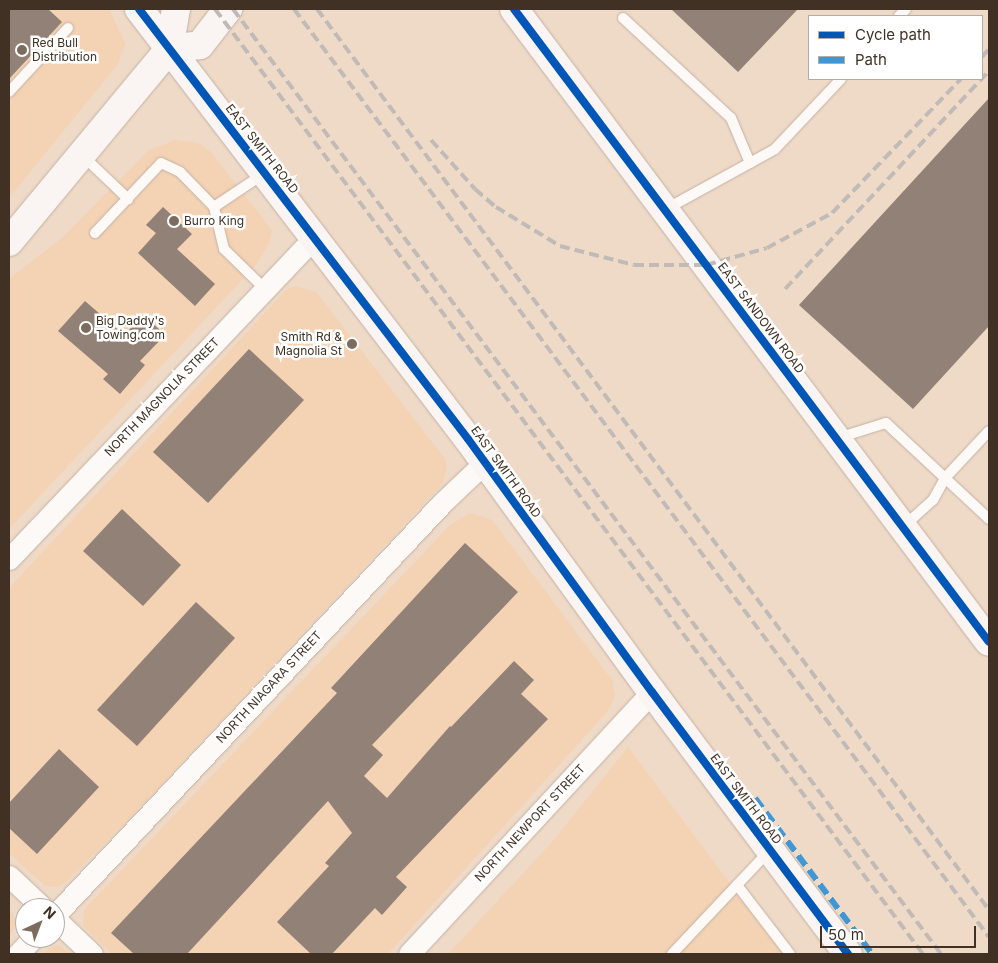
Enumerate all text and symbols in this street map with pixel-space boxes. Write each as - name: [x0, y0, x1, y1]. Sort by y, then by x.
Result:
- legend: [808, 15, 983, 80]
- text: Cycle path: [855, 25, 931, 44]
- place label: Red Bull Distribution: [32, 36, 97, 64]
- marker: Red Bull Distribution: [16, 44, 28, 56]
- text: Path: [855, 50, 887, 69]
- street label: EAST SMITH ROAD: [223, 101, 301, 197]
- place label: Burro King: [184, 214, 244, 228]
- marker: Burro King: [168, 215, 180, 227]
- street label: EAST SANDOWN ROAD: [715, 260, 807, 376]
- place label: Big Daddy's Towing.com: [96, 314, 165, 342]
- marker: Big Daddy's Towing.com: [80, 322, 92, 334]
- place label: Smith Rd & Magnolia St: [275, 330, 342, 358]
- street label: NORTH MAGNOLIA STREET: [102, 335, 222, 459]
- marker: Smith Rd & Magnolia St: [346, 338, 358, 350]
- street label: EAST SMITH ROAD: [468, 423, 544, 521]
- street label: NORTH NIAGARA STREET: [213, 628, 325, 746]
- street label: EAST SMITH ROAD: [707, 751, 785, 847]
- street label: NORTH NEWPORT STREET: [472, 761, 588, 885]
- north arrow: [15, 898, 65, 948]
- text: N: [40, 903, 60, 922]
- scale bar: [823, 916, 979, 948]
- text: 50 m: [828, 925, 864, 944]

